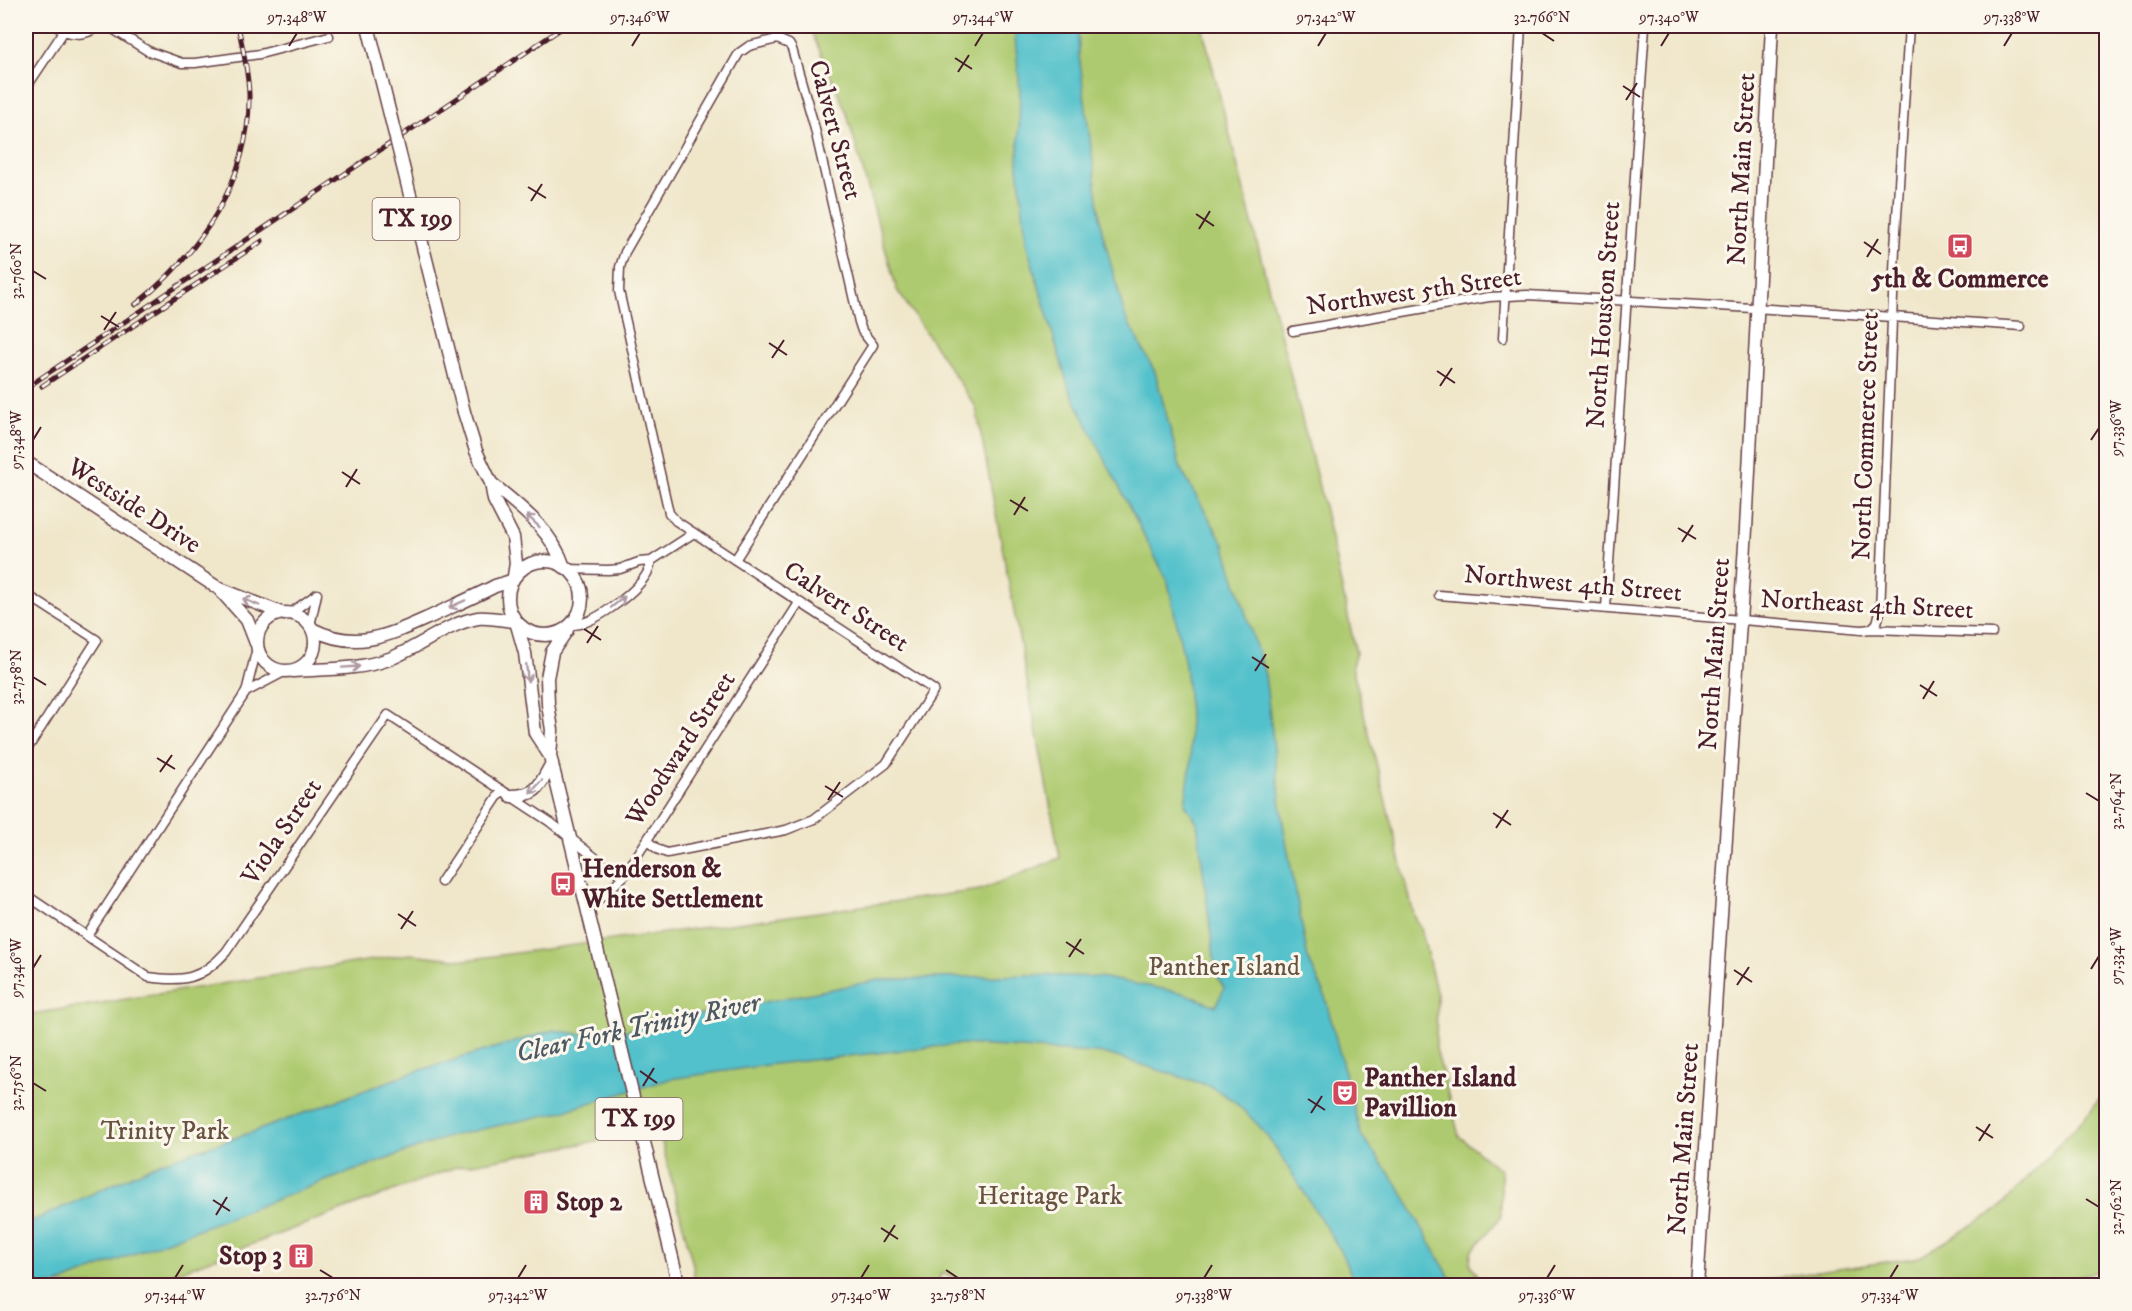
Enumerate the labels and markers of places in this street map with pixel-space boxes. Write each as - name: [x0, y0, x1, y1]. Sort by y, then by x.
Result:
- bus stop icon: 5th & Commerce: [1945, 231, 1975, 261]
- place label: 5th & Commerce: [1870, 263, 2049, 296]
- place label: Henderson & White Settlement: [581, 853, 764, 916]
- bus stop icon: Henderson & White Settlement: [548, 869, 578, 899]
- place label: Panther Island Pavillion: [1364, 1062, 1517, 1125]
- theatre icon: Panther Island Pavillion: [1330, 1078, 1360, 1108]
- place label: Stop 2: [556, 1186, 623, 1219]
- building icon: Stop 2: [521, 1187, 551, 1217]
- place label: Stop 3: [219, 1240, 282, 1273]
- building icon: Stop 3: [286, 1241, 316, 1271]

